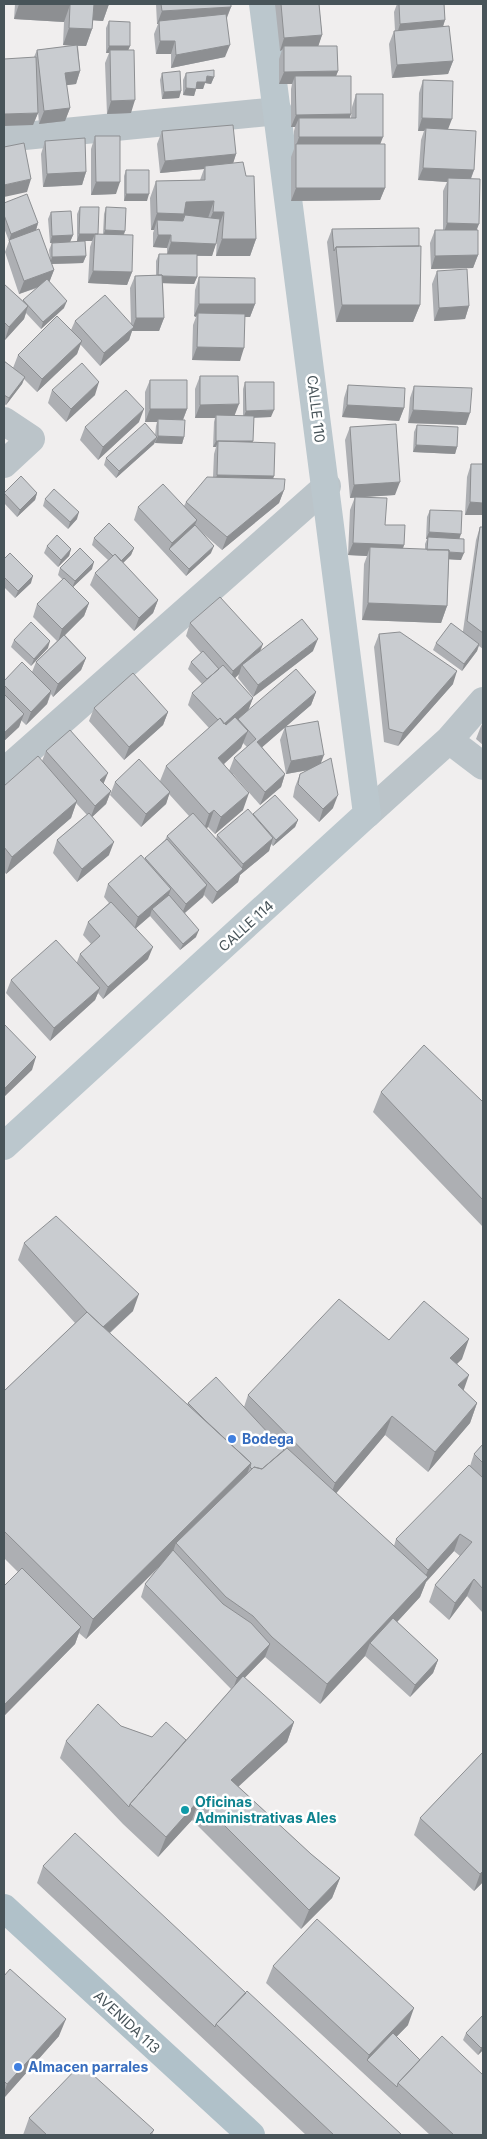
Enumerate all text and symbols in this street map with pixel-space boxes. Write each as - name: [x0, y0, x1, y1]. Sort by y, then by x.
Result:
- street label: CALLE 110: [304, 374, 329, 444]
- street label: CALLE 114: [215, 896, 277, 955]
- place label: Bodega: [242, 1430, 294, 1447]
- marker: Bodega: [226, 1433, 238, 1445]
- place label: Oficinas Administrativas Ales: [195, 1793, 337, 1826]
- marker: Oficinas Administrativas Ales: [179, 1804, 191, 1816]
- street label: AVENIDA 113: [91, 1987, 164, 2057]
- place label: Almacen parrales: [28, 2058, 148, 2075]
- marker: Almacen parrales: [12, 2061, 24, 2073]

